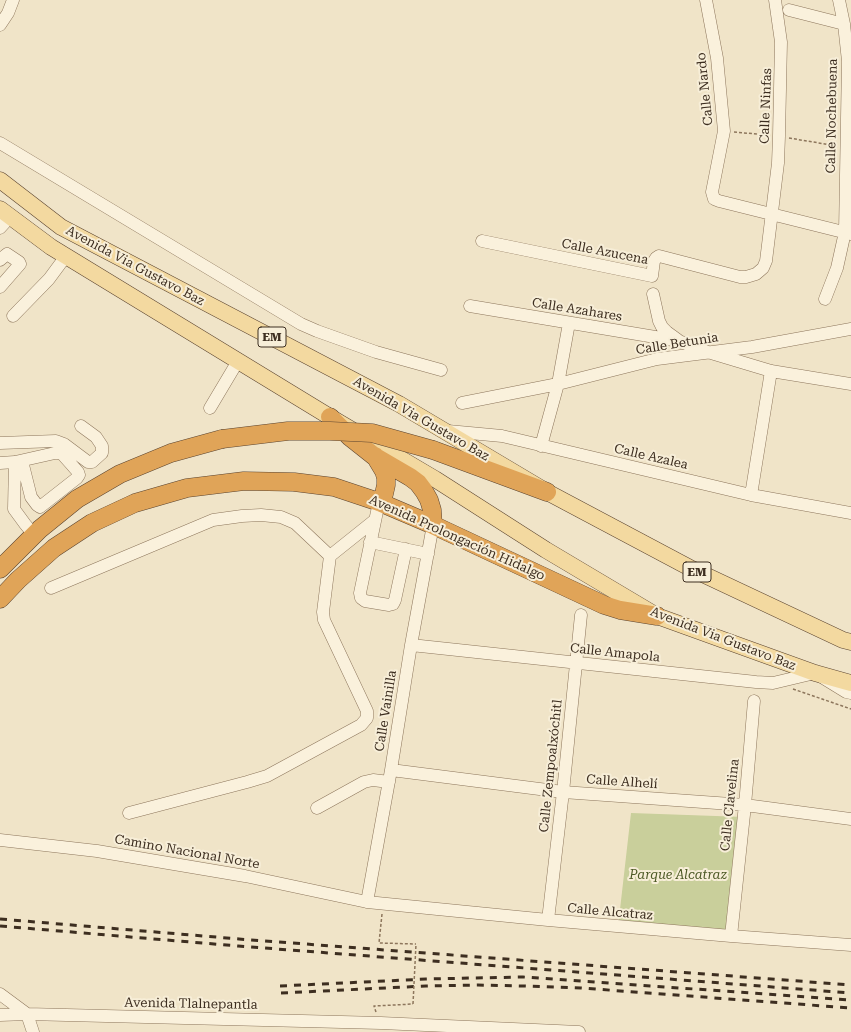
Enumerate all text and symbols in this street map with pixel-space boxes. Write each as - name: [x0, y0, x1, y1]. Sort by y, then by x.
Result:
- street label: Calle Nardo: [693, 52, 717, 126]
- street label: Calle Nochebuena: [823, 58, 841, 174]
- street label: Calle Ninfas: [757, 68, 775, 144]
- street label: Avenida Via Gustavo Baz: [63, 223, 207, 309]
- street label: Calle Azucena: [560, 236, 650, 268]
- street label: Calle Azahares: [531, 295, 623, 325]
- road number: EM: [258, 327, 286, 347]
- street label: Calle Betunia: [635, 330, 719, 358]
- street label: Avenida Via Gustavo Baz: [350, 374, 492, 464]
- street label: Calle Azalea: [613, 441, 689, 473]
- street label: Avenida Prolongación Hidalgo: [367, 492, 547, 584]
- road number: EM: [683, 562, 711, 582]
- street label: Avenida Via Gustavo Baz: [648, 604, 798, 674]
- street label: Calle Amapola: [569, 641, 661, 665]
- street label: Calle Vainilla: [372, 669, 400, 753]
- street label: Calle Zempoalxóchitl: [536, 699, 566, 833]
- street label: Calle Clavelina: [717, 758, 743, 852]
- street label: Calle Alhelí: [586, 772, 658, 792]
- street label: Camino Nacional Norte: [113, 832, 261, 872]
- park label: Parque Alcatraz: [629, 867, 727, 883]
- street label: Calle Alcatraz: [567, 901, 653, 923]
- street label: Avenida Tlalnepantla: [124, 995, 258, 1013]

